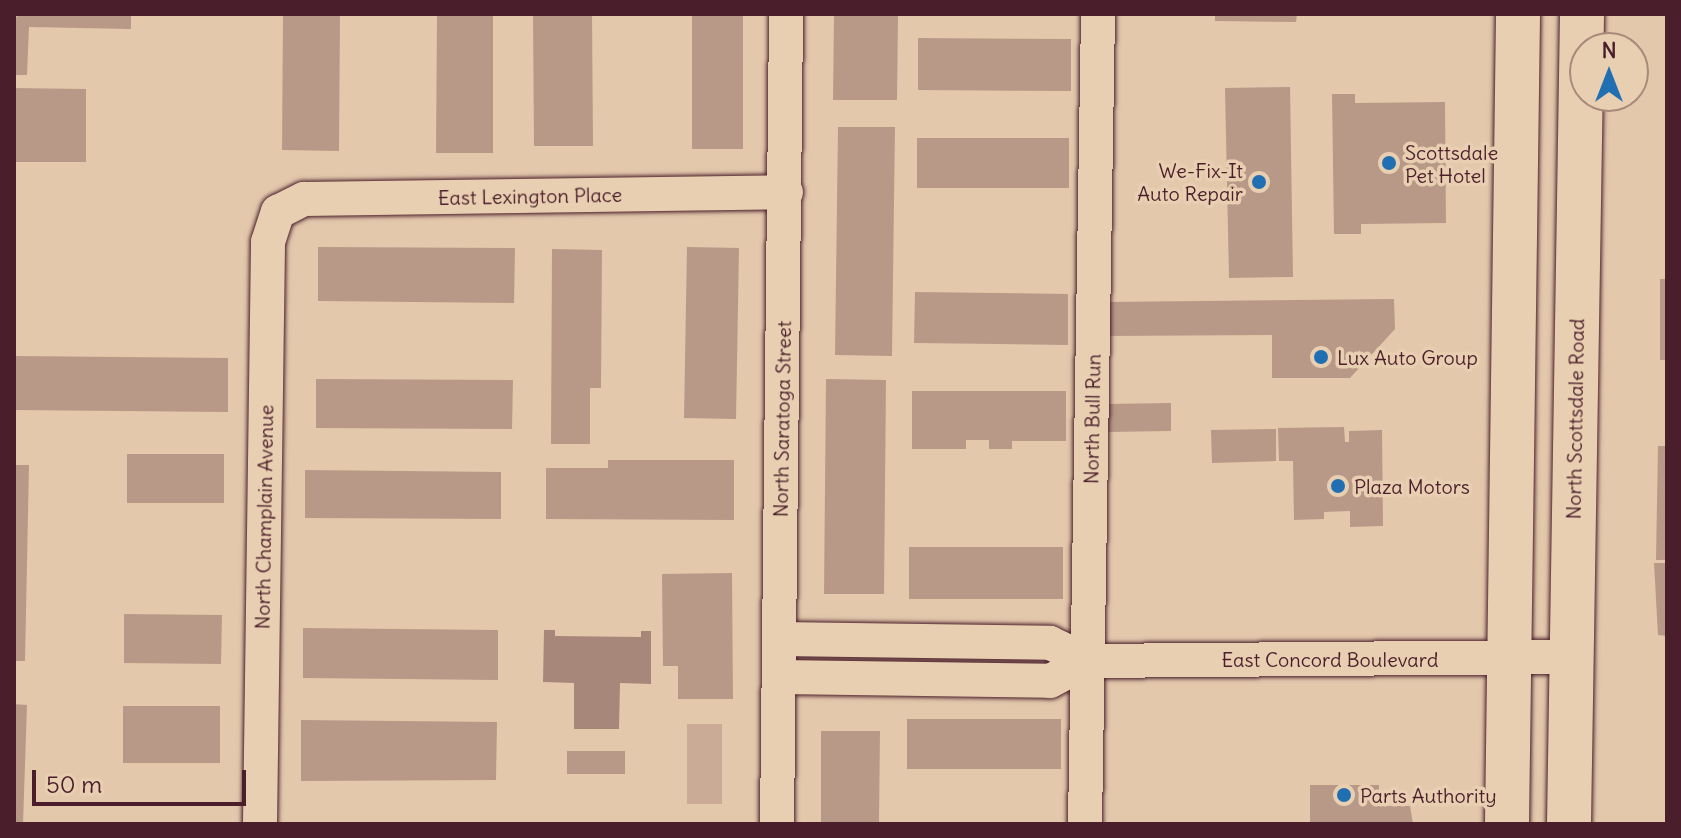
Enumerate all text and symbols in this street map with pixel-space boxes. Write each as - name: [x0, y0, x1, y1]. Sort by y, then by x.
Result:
- north arrow: [1569, 32, 1649, 112]
- text: N: [1601, 36, 1617, 64]
- place label: Scottsdale Pet Hotel: [1405, 140, 1498, 187]
- marker: Scottsdale Pet Hotel: [1380, 154, 1398, 172]
- place label: We-Fix-It Auto Repair: [1137, 158, 1243, 205]
- marker: We-Fix-It Auto Repair: [1250, 173, 1268, 191]
- street label: East Lexington Place: [438, 182, 622, 210]
- street label: North Scottsdale Road: [1561, 318, 1589, 520]
- street label: North Saratoga Street: [768, 320, 796, 518]
- place label: Lux Auto Group: [1337, 345, 1478, 369]
- marker: Lux Auto Group: [1312, 348, 1330, 366]
- street label: North Bull Run: [1079, 354, 1105, 484]
- street label: North Champlain Avenue: [250, 404, 278, 630]
- place label: Plaza Motors: [1354, 474, 1470, 498]
- marker: Plaza Motors: [1329, 477, 1347, 495]
- street label: East Concord Boulevard: [1222, 647, 1438, 671]
- scale bar: [36, 754, 250, 804]
- text: 50 m: [46, 769, 102, 799]
- place label: Parts Authority: [1360, 783, 1496, 807]
- marker: Parts Authority: [1335, 786, 1353, 804]

